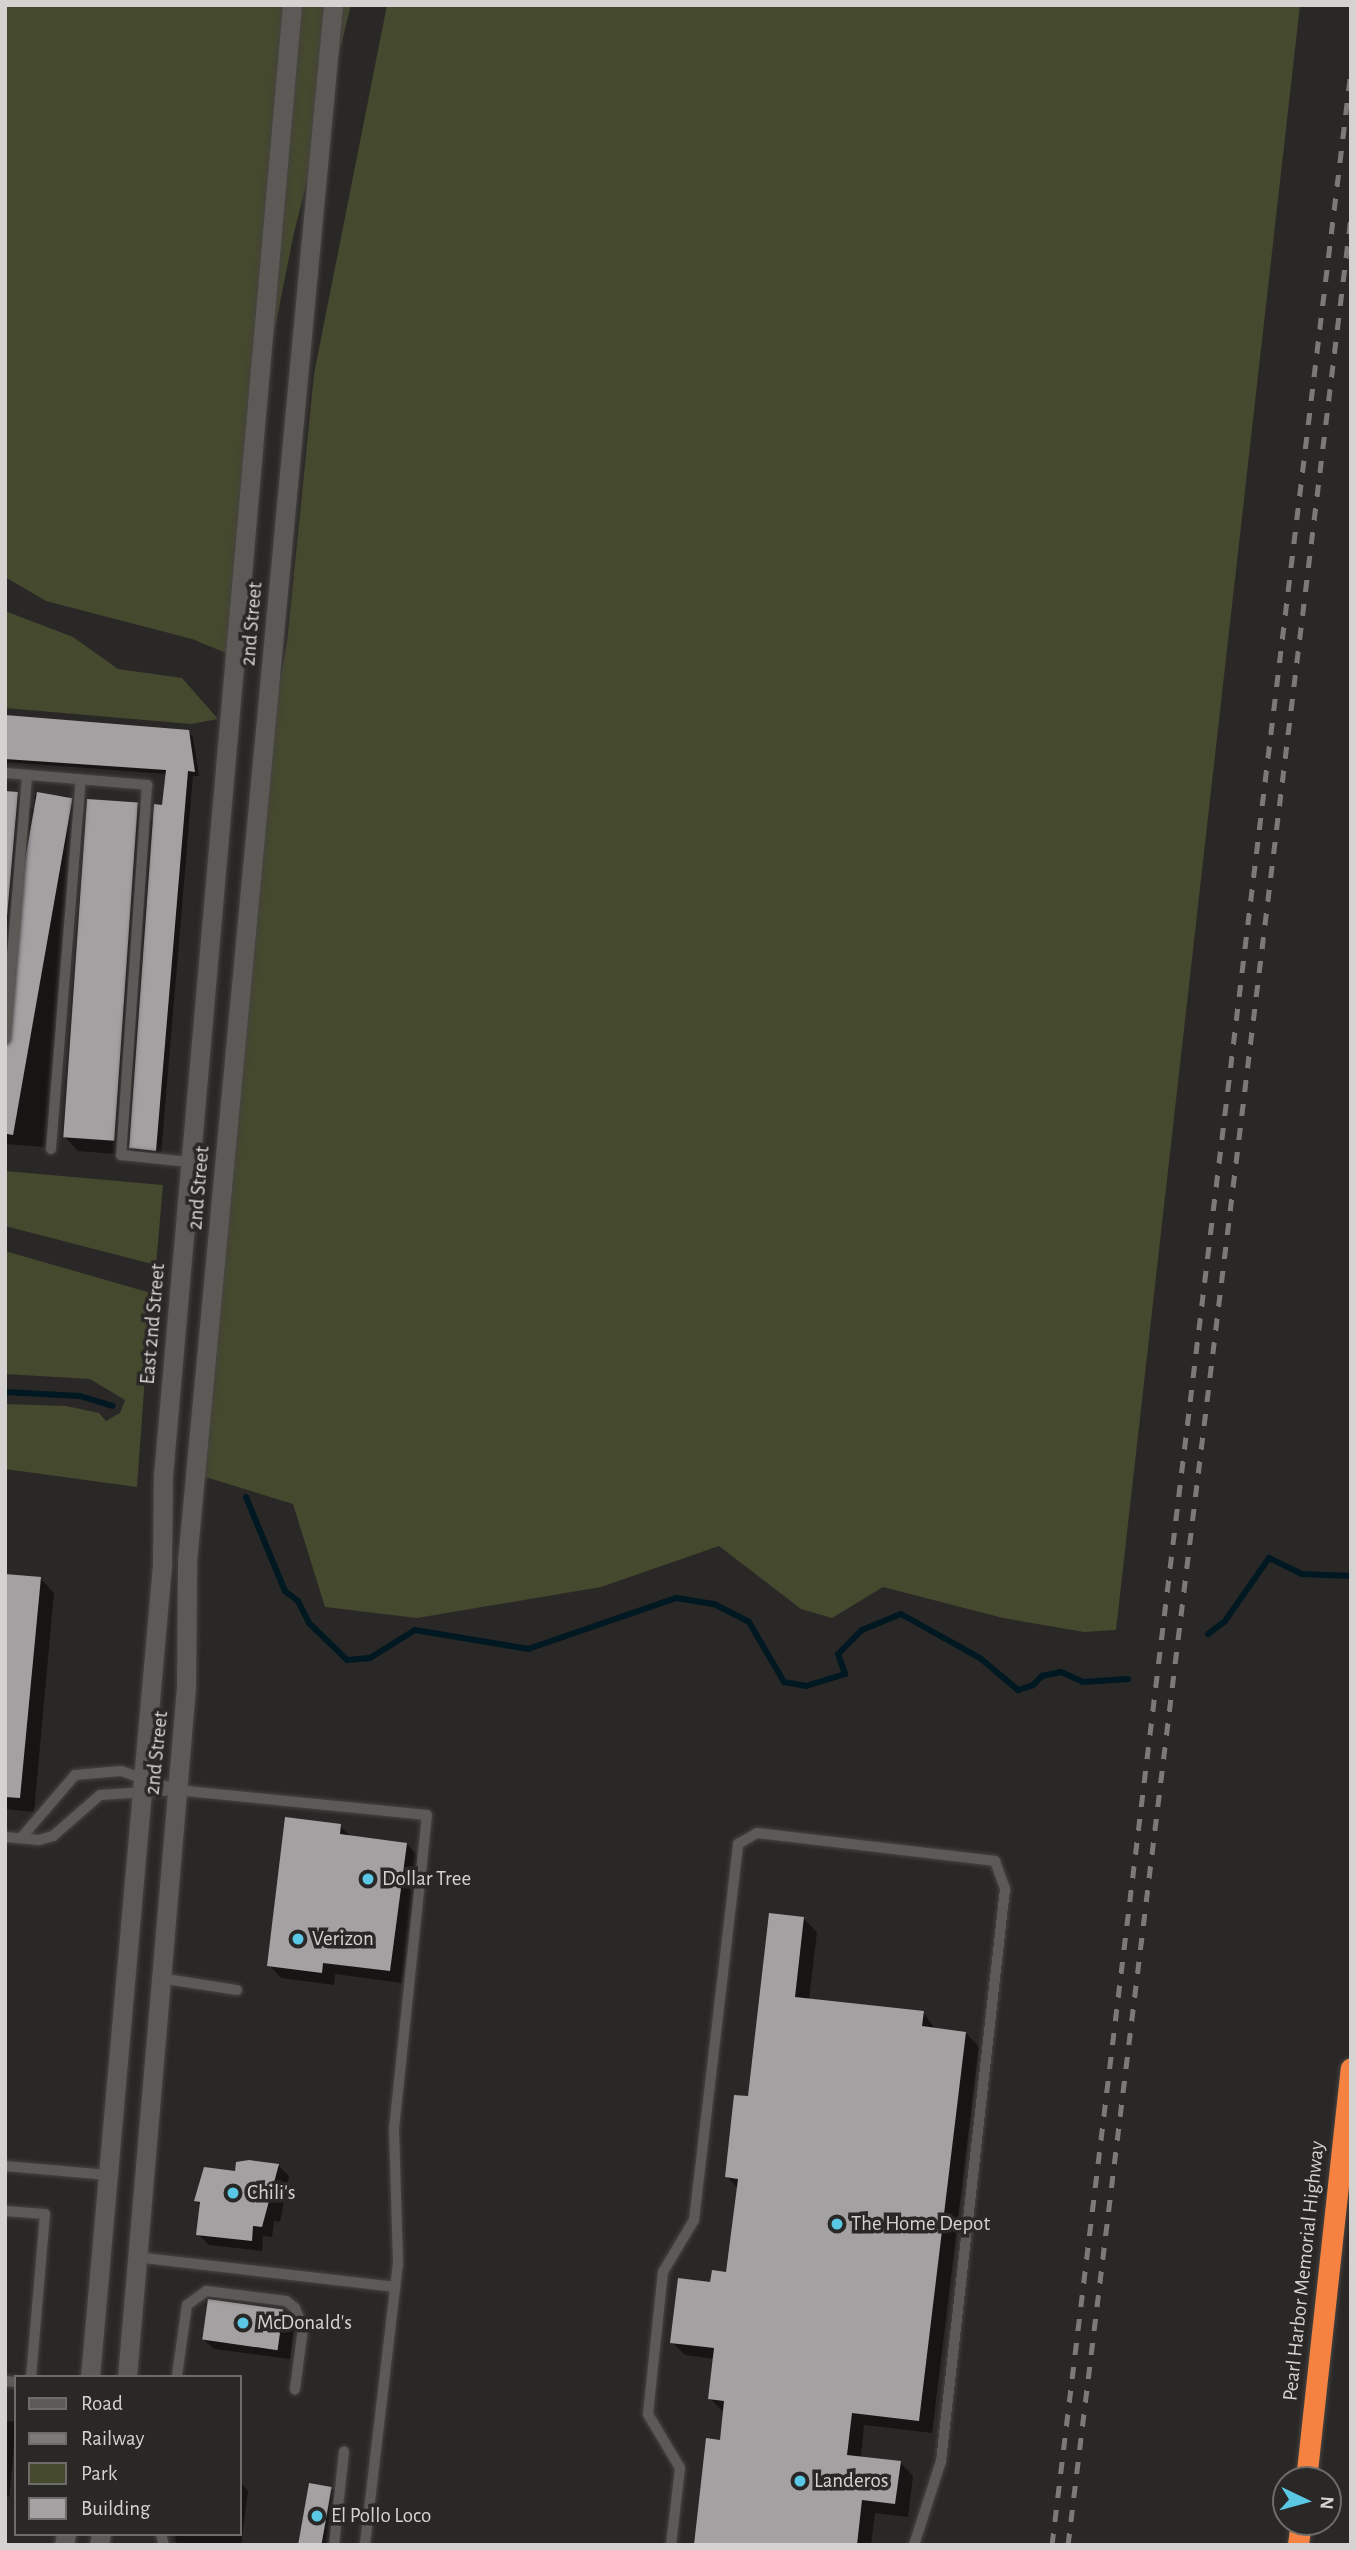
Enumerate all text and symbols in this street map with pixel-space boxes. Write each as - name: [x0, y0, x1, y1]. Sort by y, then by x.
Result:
- street label: 2nd Street: [236, 581, 268, 667]
- street label: 2nd Street: [183, 1145, 215, 1231]
- street label: East 2nd Street: [135, 1262, 171, 1386]
- street label: 2nd Street: [140, 1710, 174, 1796]
- place label: Dollar Tree: [382, 1866, 471, 1892]
- marker: Dollar Tree: [360, 1871, 376, 1887]
- place label: Verizon: [312, 1926, 374, 1952]
- marker: Verizon: [290, 1931, 306, 1947]
- street label: Pearl Harbor Memorial Highway: [1278, 2140, 1330, 2402]
- place label: Chili's: [247, 2180, 295, 2206]
- marker: Chili's: [225, 2185, 241, 2201]
- place label: The Home Depot: [851, 2211, 990, 2237]
- marker: The Home Depot: [829, 2216, 845, 2232]
- place label: McDonald's: [257, 2310, 352, 2336]
- marker: McDonald's: [235, 2315, 251, 2331]
- legend: [14, 2375, 242, 2536]
- text: Road: [81, 2393, 123, 2414]
- text: Railway: [81, 2428, 144, 2449]
- text: Park: [81, 2463, 117, 2484]
- north arrow: [1272, 2466, 1342, 2536]
- place label: Landeros: [814, 2468, 888, 2494]
- marker: Landeros: [792, 2473, 808, 2489]
- text: N: [1316, 2495, 1336, 2510]
- text: Building: [81, 2498, 150, 2519]
- place label: El Pollo Loco: [331, 2503, 431, 2529]
- marker: El Pollo Loco: [309, 2508, 325, 2524]

